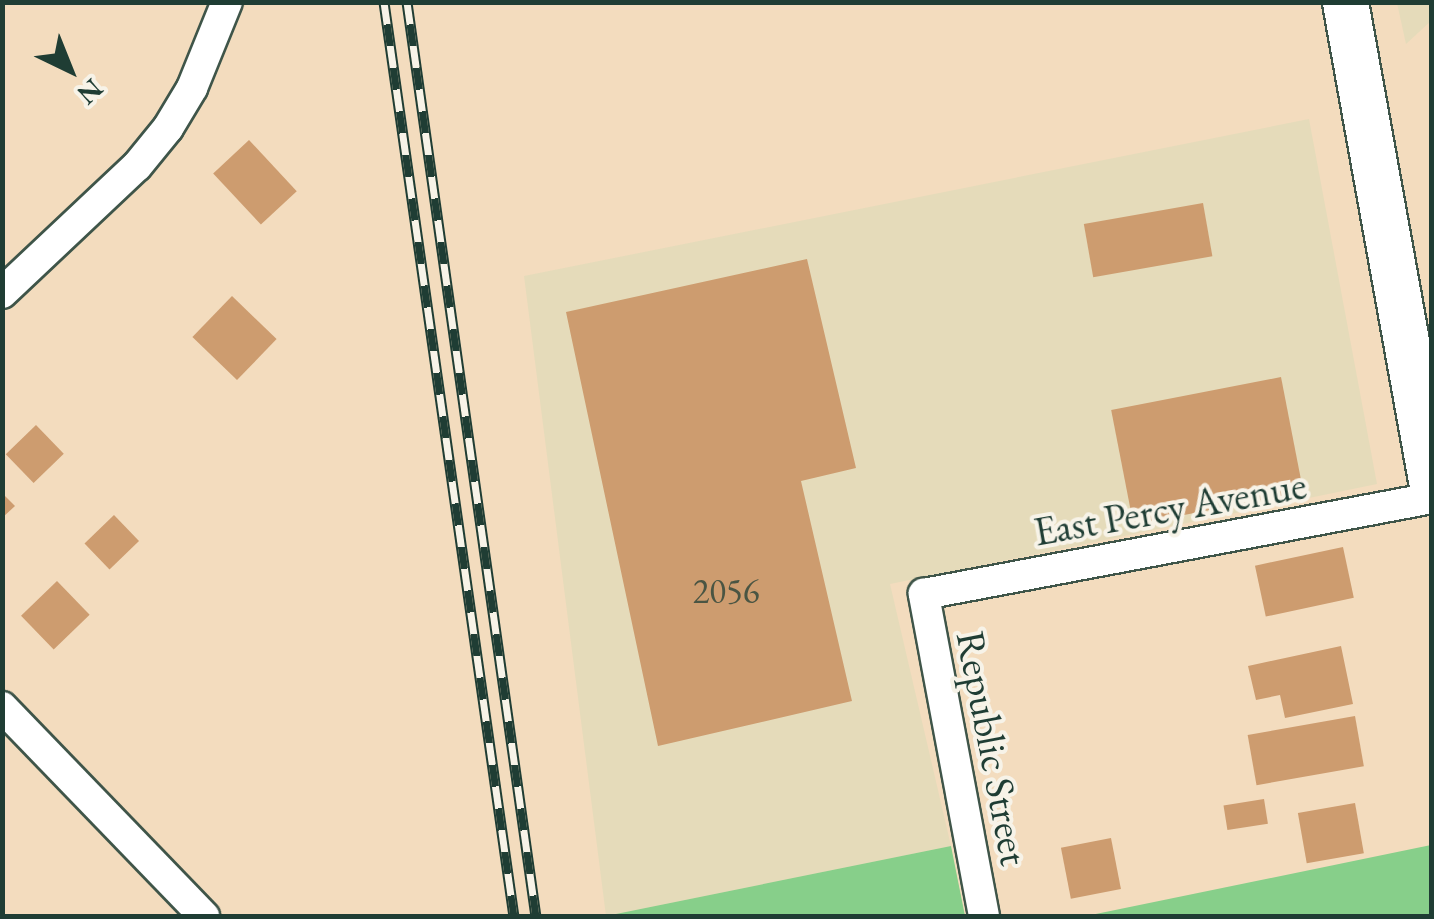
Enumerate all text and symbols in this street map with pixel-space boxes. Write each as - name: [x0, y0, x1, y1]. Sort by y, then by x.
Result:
- north arrow: [20, 20, 120, 120]
- text: N: [70, 71, 111, 113]
- street label: East Percy Avenue: [1030, 460, 1310, 556]
- house number: 2056: [692, 570, 760, 612]
- street label: Republic Street: [947, 627, 1039, 869]

